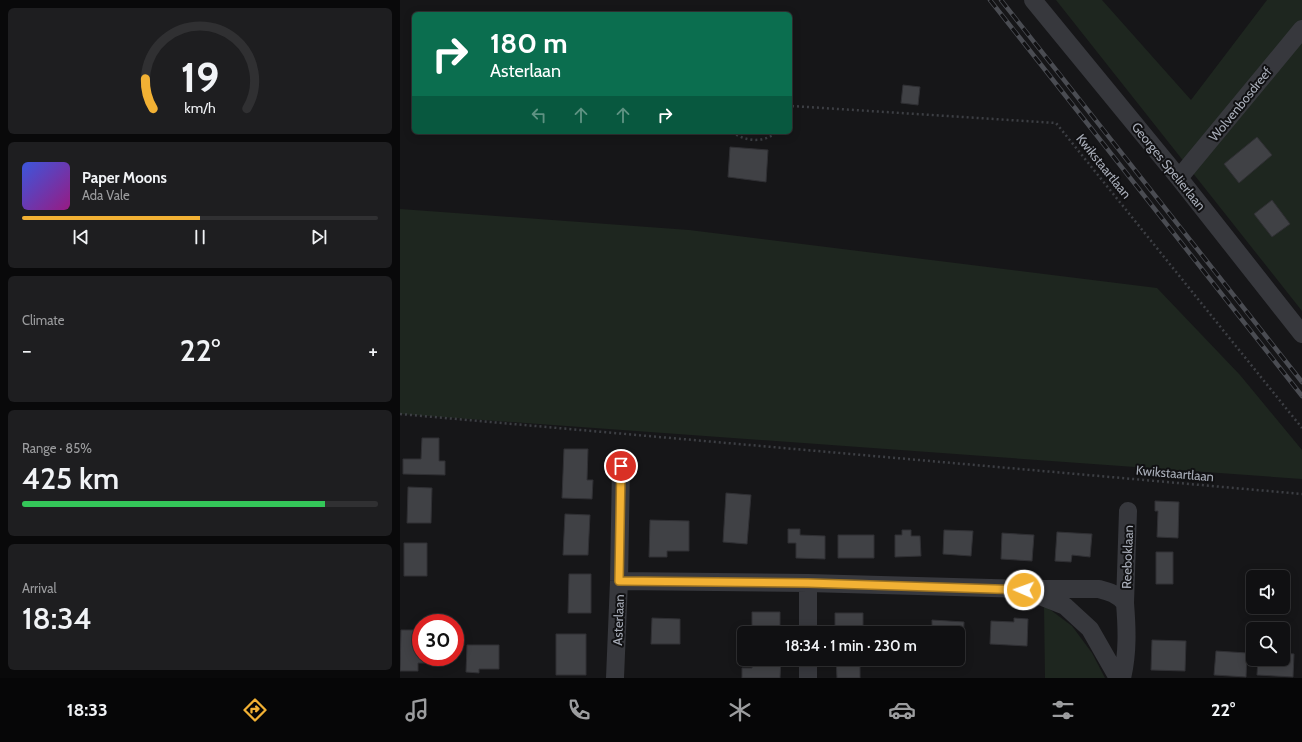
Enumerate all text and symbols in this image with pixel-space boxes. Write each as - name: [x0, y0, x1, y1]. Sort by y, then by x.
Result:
- text: 180 m: [490, 26, 568, 60]
- icon: right: [424, 28, 476, 80]
- text: 19: [181, 52, 219, 102]
- text: Asterlaan: [490, 60, 561, 82]
- street label: Wolvenbosdreef: [1205, 63, 1275, 144]
- text: km/h: [184, 99, 216, 117]
- icon: left: [528, 104, 550, 126]
- icon: ahead: [570, 104, 592, 126]
- icon: ahead: [612, 104, 634, 126]
- icon: right: [654, 104, 676, 126]
- street label: Georges Spelierlaan: [1129, 119, 1209, 213]
- street label: Kwikstaartlaan: [1073, 131, 1135, 201]
- text: Paper Moons: [82, 169, 167, 187]
- text: Ada Vale: [82, 187, 130, 203]
- icon: previous: [70, 226, 92, 248]
- icon: pause: [189, 226, 211, 248]
- icon: next: [308, 226, 330, 248]
- text: Climate: [22, 312, 64, 328]
- text: 22°: [180, 332, 220, 369]
- text: −: [22, 337, 32, 364]
- text: +: [368, 337, 378, 364]
- text: Range · 85%: [22, 440, 92, 456]
- pin: [604, 449, 638, 483]
- icon: arrive: [610, 455, 632, 477]
- text: 425 km: [22, 460, 119, 497]
- street label: Kwikstaartlaan: [1135, 462, 1215, 484]
- street label: Reeboklaan: [1118, 525, 1136, 589]
- position arrow: [1003, 569, 1045, 611]
- map controls: [1246, 570, 1290, 666]
- button: sound: [1246, 570, 1290, 614]
- text: Arrival: [22, 580, 57, 596]
- street label: Asterlaan: [609, 594, 627, 646]
- text: 18:34: [22, 600, 92, 637]
- speed limit sign: 30: [412, 614, 464, 666]
- button: search: [1246, 622, 1290, 666]
- text: 18:34 · 1 min · 230 m: [785, 637, 917, 655]
- icon: directions: [241, 696, 269, 724]
- icon: music: [403, 696, 431, 724]
- icon: phone: [565, 696, 593, 724]
- icon: climate: [726, 696, 754, 724]
- icon: car: [888, 696, 916, 724]
- icon: filters: [1049, 696, 1077, 724]
- text: 18:33: [67, 699, 108, 721]
- text: 22°: [1211, 699, 1235, 721]

